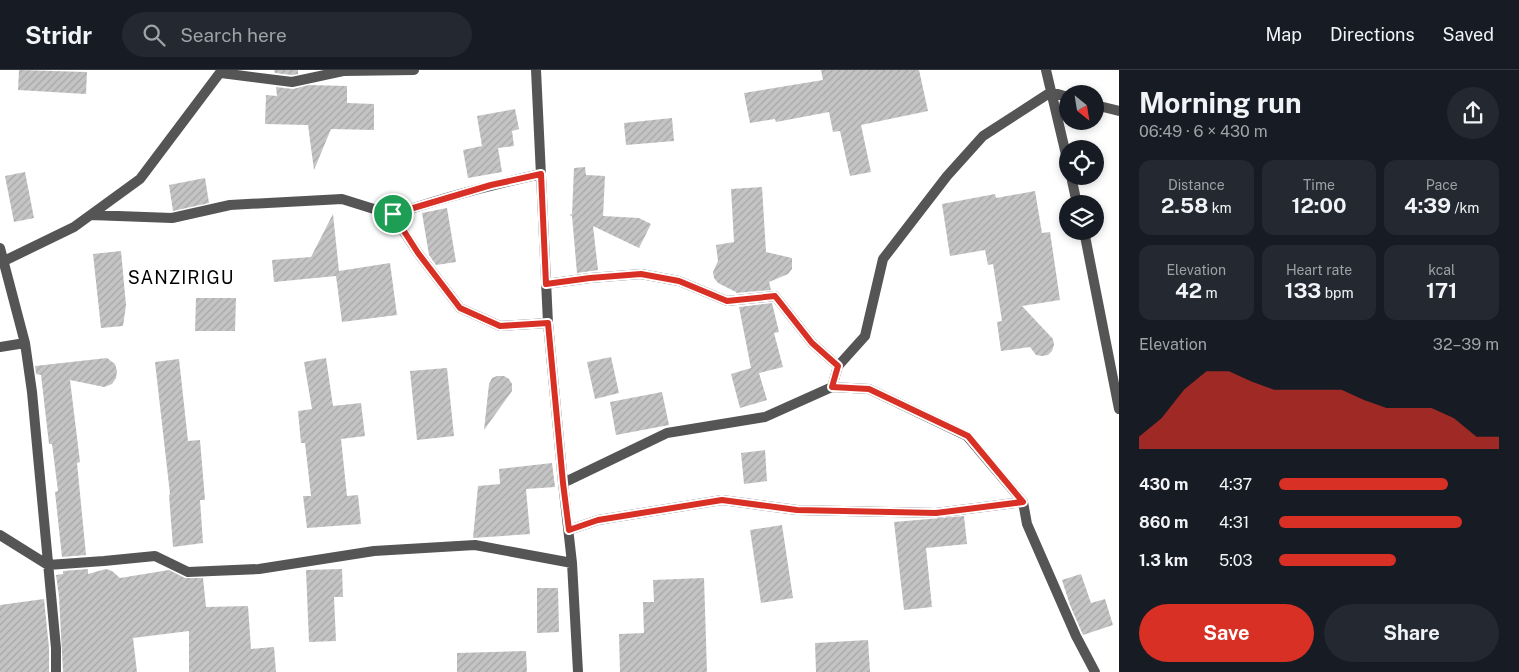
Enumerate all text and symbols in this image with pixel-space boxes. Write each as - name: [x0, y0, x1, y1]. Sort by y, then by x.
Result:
- search box: [122, 12, 472, 57]
- text: Stridr: [25, 21, 92, 49]
- icon: search: [140, 21, 168, 49]
- text: Search here: [180, 24, 287, 46]
- text: Map: [1265, 24, 1302, 45]
- text: Directions: [1330, 24, 1415, 45]
- text: Saved: [1443, 24, 1494, 45]
- north arrow: [1059, 85, 1104, 130]
- map controls: [1059, 85, 1104, 240]
- text: Morning run: [1139, 86, 1302, 119]
- button: share: [1447, 87, 1499, 139]
- text: 06:49 · 6 × 430 m: [1139, 122, 1267, 141]
- button: locate: [1059, 140, 1104, 185]
- text: Distance: [1168, 177, 1225, 193]
- text: Time: [1303, 177, 1335, 193]
- text: Pace: [1426, 177, 1458, 193]
- pin: [372, 193, 414, 235]
- text: 2.58: [1161, 193, 1208, 218]
- text: 12:00: [1291, 193, 1346, 218]
- text: 4:39: [1404, 193, 1451, 218]
- button: layers: [1059, 195, 1104, 240]
- icon: arrive: [379, 200, 407, 228]
- text: km: [1208, 200, 1232, 216]
- text: /km: [1451, 200, 1479, 216]
- text: Elevation: [1167, 262, 1226, 278]
- text: Heart rate: [1286, 262, 1352, 278]
- text: kcal: [1428, 262, 1455, 278]
- district label: SANZIRIGU: [128, 267, 234, 288]
- text: 42: [1175, 278, 1202, 303]
- text: 133: [1284, 278, 1321, 303]
- text: 171: [1426, 278, 1457, 303]
- text: m: [1202, 285, 1218, 301]
- text: bpm: [1321, 285, 1354, 301]
- text: Elevation: [1139, 335, 1207, 354]
- text: 32–39 m: [1433, 335, 1499, 354]
- text: 430 m: [1139, 475, 1188, 494]
- text: 4:37: [1219, 475, 1252, 494]
- text: 860 m: [1139, 513, 1188, 532]
- text: 4:31: [1219, 513, 1249, 532]
- text: 1.3 km: [1139, 551, 1188, 570]
- text: 5:03: [1219, 551, 1253, 570]
- button: Save: [1139, 604, 1314, 662]
- button: Share: [1324, 604, 1499, 662]

